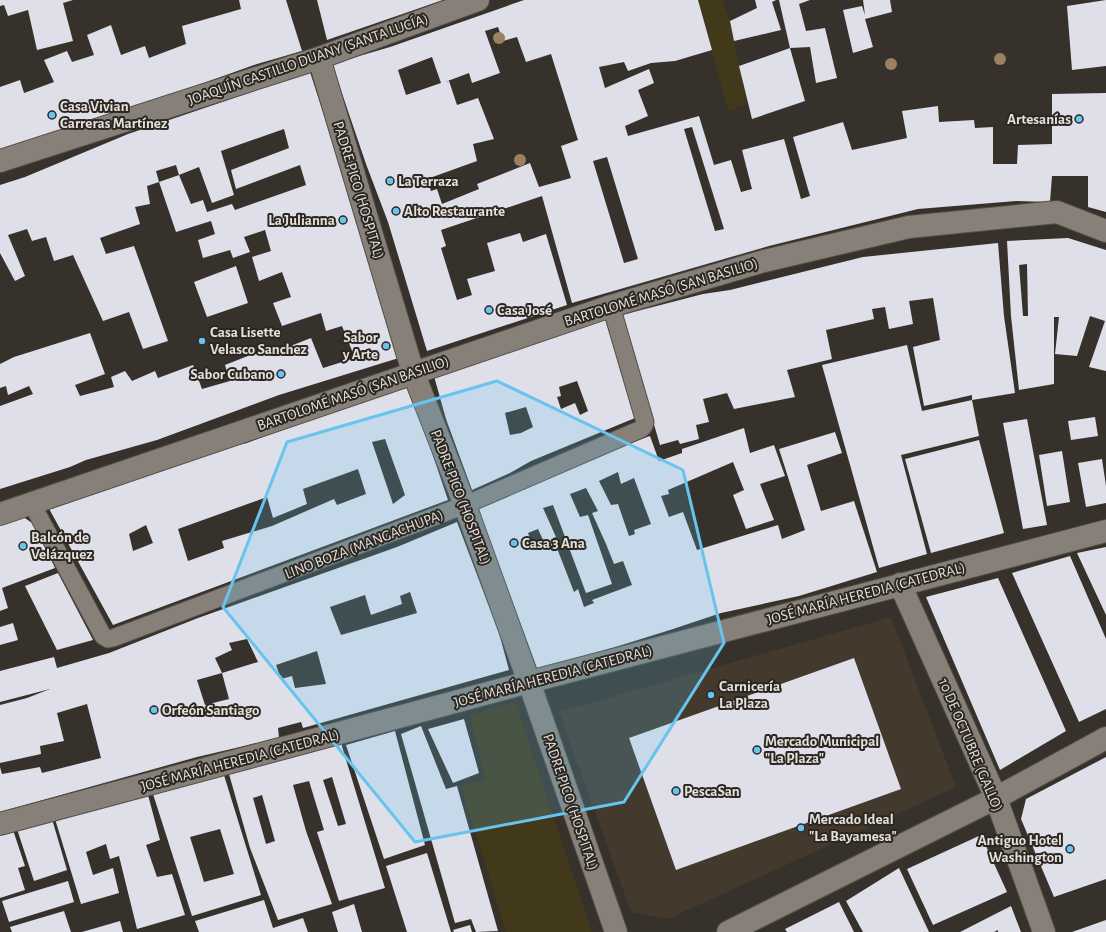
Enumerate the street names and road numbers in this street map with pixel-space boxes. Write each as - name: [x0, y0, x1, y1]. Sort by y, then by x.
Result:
- street label: JOAQUÍN CASTILLO DUANY (SANTA LUCÍA): [185, 9, 430, 108]
- street label: PADRE PICO (HOSPITAL): [330, 119, 387, 261]
- street label: BARTOLOMÉ MASÓ (SAN BASILIO): [562, 254, 760, 329]
- street label: BARTOLOMÉ MASÓ (SAN BASILIO): [255, 352, 451, 433]
- street label: PADRE PICO (HOSPITAL): [428, 428, 493, 567]
- street label: LINO BOZA (MANGACHUPA): [283, 507, 446, 582]
- street label: JOSÉ MARÍA HEREDIA (CATEDRAL): [765, 558, 967, 627]
- street label: JOSÉ MARÍA HEREDIA (CATEDRAL): [452, 641, 654, 710]
- street label: 10 DE OCTUBRE (GALLO): [936, 676, 1005, 814]
- street label: JOSÉ MARÍA HEREDIA (CATEDRAL): [139, 725, 341, 794]
- street label: PADRE PICO (HOSPITAL): [540, 732, 601, 872]

